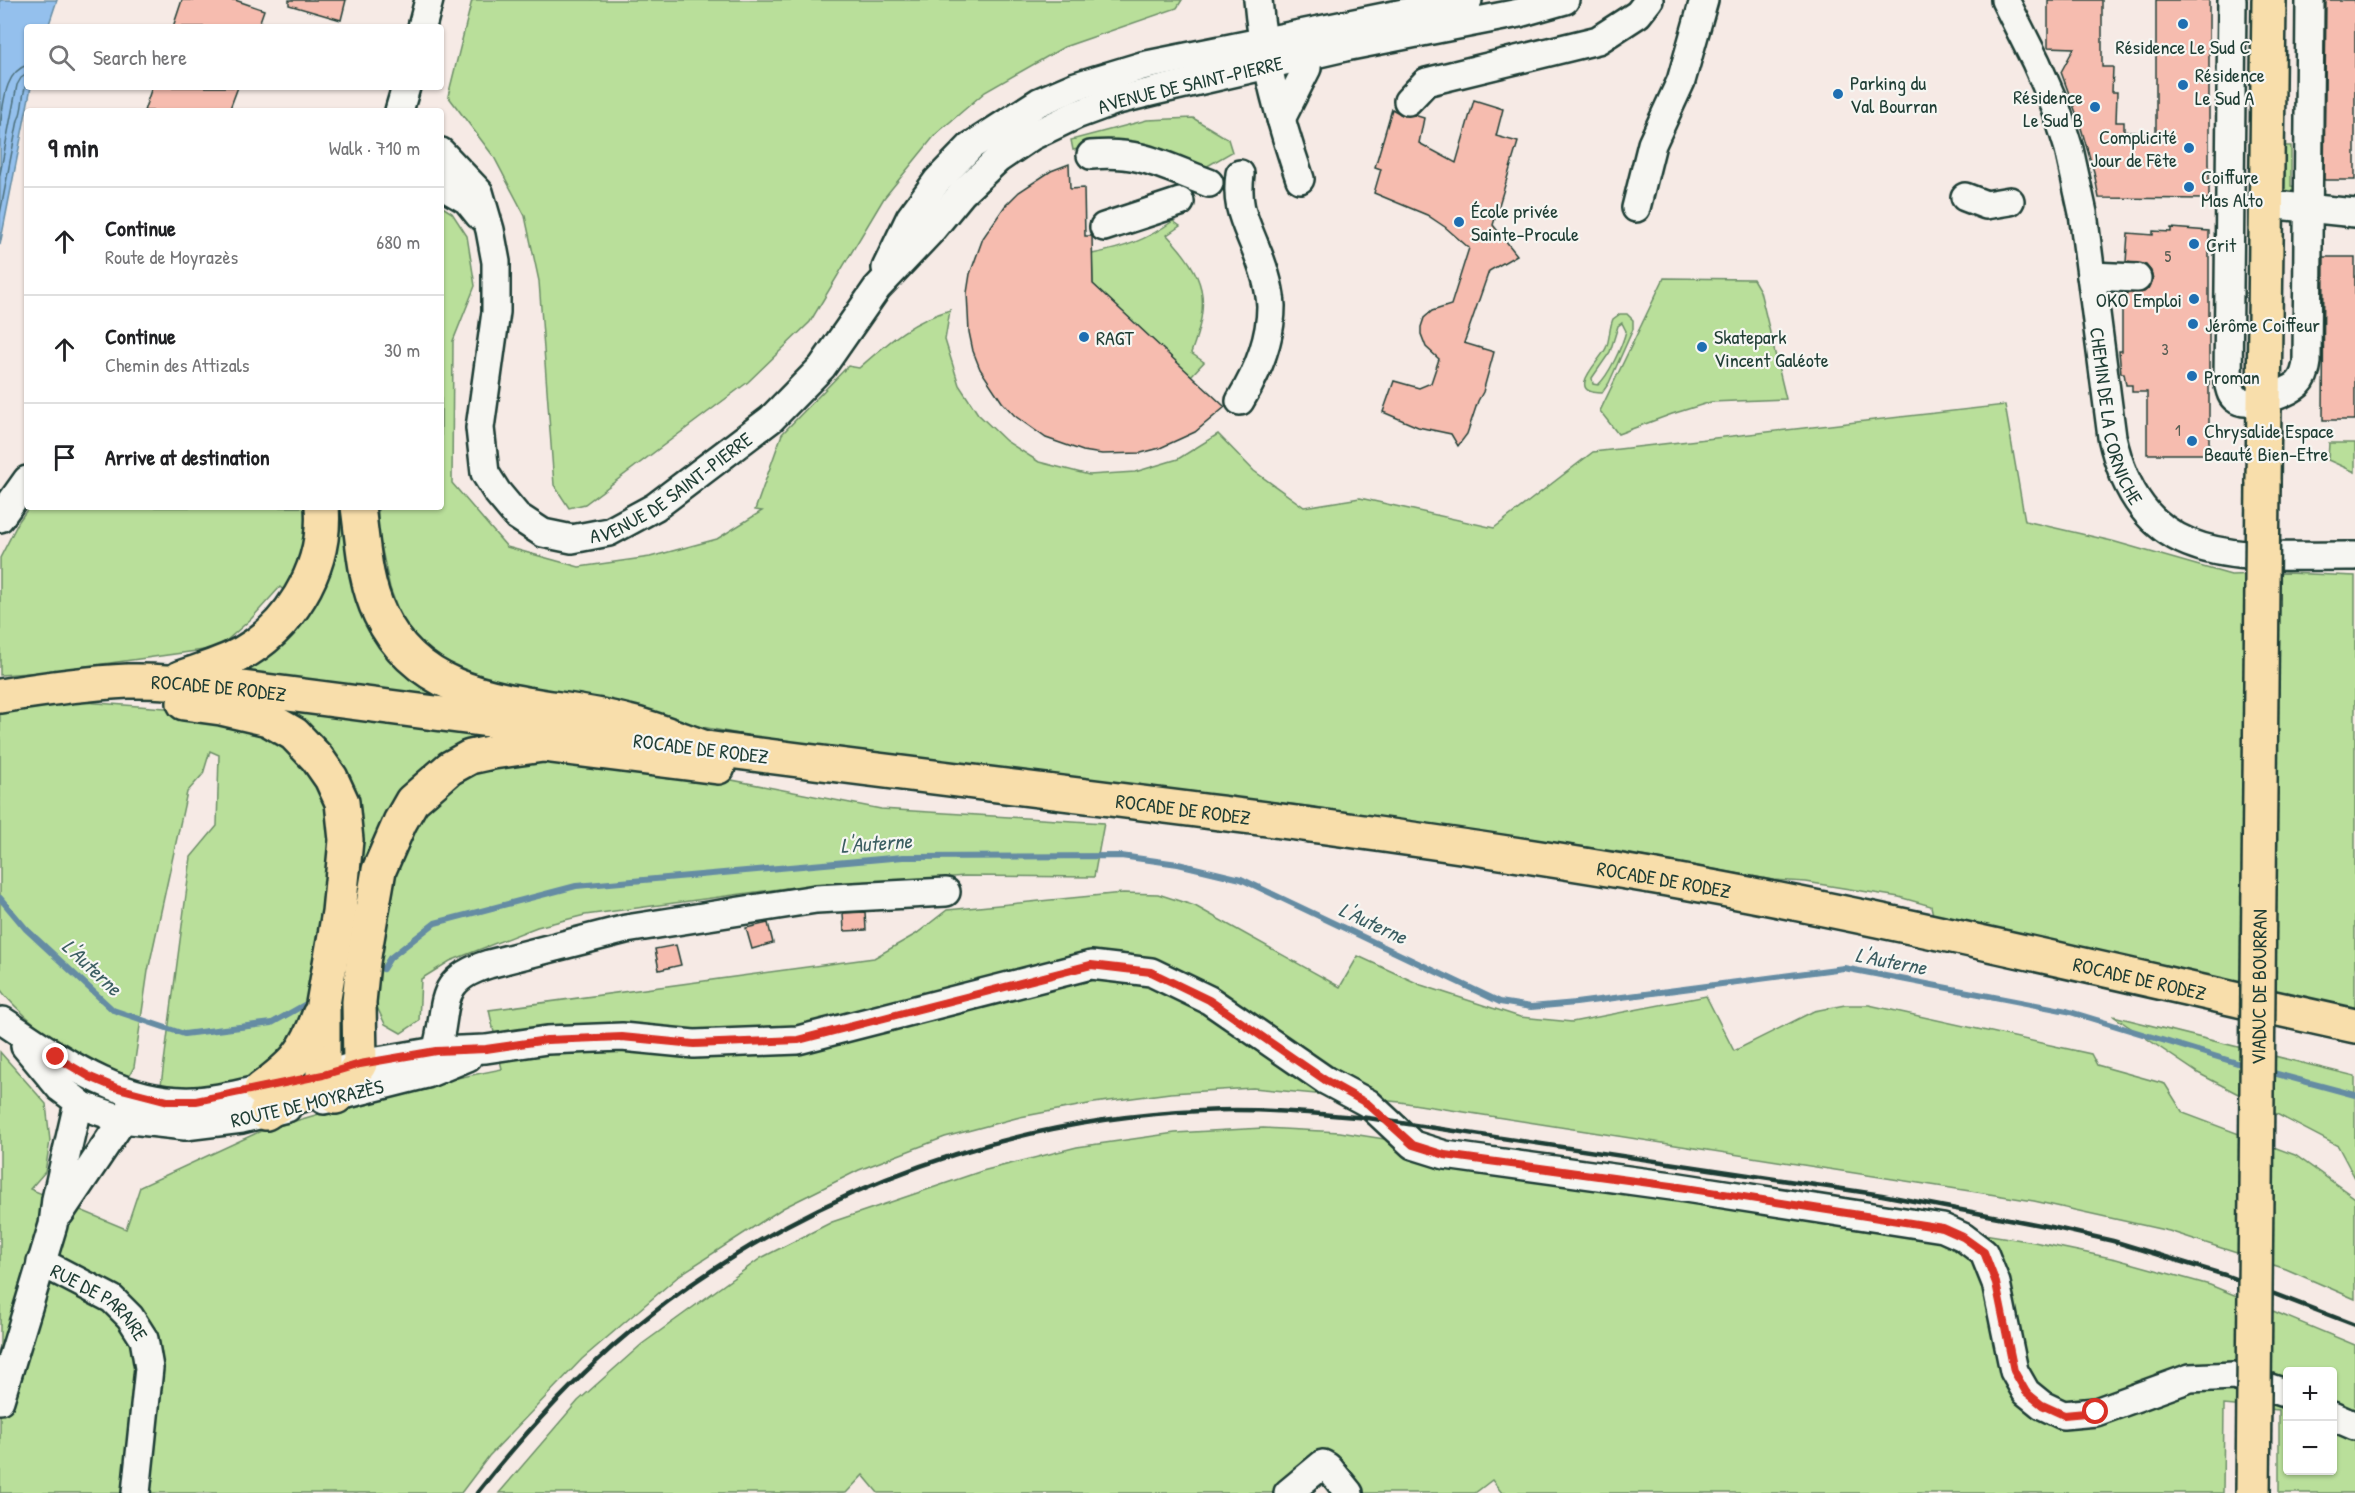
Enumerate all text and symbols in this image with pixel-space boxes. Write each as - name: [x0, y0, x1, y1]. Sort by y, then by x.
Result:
- marker: Résidence Le Sud C: [2176, 17, 2190, 31]
- search box: [24, 24, 444, 90]
- place label: Résidence Le Sud C: [2116, 33, 2250, 60]
- icon: search: [45, 41, 78, 74]
- text: Search here: [93, 42, 187, 72]
- street label: AVENUE DE SAINT-PIERRE: [1093, 48, 1285, 120]
- place label: Résidence Le Sud A: [2195, 61, 2265, 111]
- place label: Parking du Val Bourran: [1850, 69, 1937, 119]
- marker: Résidence Le Sud A: [2176, 78, 2190, 92]
- place label: Résidence Le Sud B: [2013, 83, 2083, 133]
- marker: Parking du Val Bourran: [1831, 87, 1845, 101]
- marker: Résidence Le Sud B: [2088, 100, 2102, 114]
- place label: Complicité Jour de Fête: [2091, 123, 2177, 173]
- text: 9 min: [48, 130, 99, 165]
- text: Walk · 710 m: [329, 134, 420, 161]
- marker: Complicité Jour de Fête: [2182, 141, 2196, 155]
- place label: Coiffure Mas Alto: [2201, 163, 2263, 213]
- marker: Coiffure Mas Alto: [2182, 180, 2196, 194]
- place label: École privée Sainte-Procule: [1471, 197, 1579, 247]
- text: Continue: [105, 213, 176, 243]
- marker: École privée Sainte-Procule: [1452, 215, 1466, 229]
- icon: ahead: [48, 225, 81, 258]
- text: 680 m: [376, 228, 420, 255]
- place label: Crit: [2206, 231, 2237, 258]
- marker: Crit: [2187, 237, 2201, 251]
- text: Route de Moyrazès: [105, 243, 238, 270]
- house number: 5: [2165, 245, 2172, 267]
- place label: OKO Emploi: [2096, 286, 2182, 313]
- marker: OKO Emploi: [2187, 292, 2201, 306]
- place label: Jérôme Coiffeur: [2205, 311, 2320, 338]
- marker: Jérôme Coiffeur: [2186, 317, 2200, 331]
- text: Continue: [105, 321, 176, 351]
- place label: Skatepark Vincent Galéote: [1714, 323, 1829, 373]
- place label: RAGT: [1096, 324, 1134, 351]
- street label: CHEMIN DE LA CORNICHE: [2084, 326, 2150, 510]
- marker: RAGT: [1077, 330, 1091, 344]
- icon: ahead: [48, 333, 81, 366]
- text: 30 m: [384, 336, 420, 363]
- house number: 3: [2161, 338, 2169, 360]
- marker: Skatepark Vincent Galéote: [1695, 340, 1709, 354]
- text: Chemin des Attizals: [105, 351, 250, 378]
- place label: Proman: [2204, 363, 2260, 390]
- marker: Proman: [2185, 369, 2199, 383]
- place label: Chrysalide Espace Beauté Bien-Etre: [2204, 417, 2334, 467]
- house number: 1: [2175, 419, 2181, 441]
- street label: AVENUE DE SAINT-PIERRE: [587, 425, 757, 549]
- marker: Chrysalide Espace Beauté Bien-Etre: [2185, 434, 2199, 448]
- icon: arrive: [48, 441, 81, 474]
- text: Arrive at destination: [105, 442, 270, 472]
- street label: ROCADE DE RODEZ: [151, 667, 288, 707]
- street label: ROCADE DE RODEZ: [632, 726, 770, 770]
- street label: ROCADE DE RODEZ: [1114, 786, 1252, 830]
- water label: L'Auterne: [839, 826, 914, 860]
- street label: ROCADE DE RODEZ: [1595, 854, 1733, 904]
- water label: L'Auterne: [1335, 895, 1413, 952]
- street label: VIADUC DE BOURRAN: [2244, 909, 2272, 1065]
- water label: L'Auterne: [56, 932, 129, 1003]
- water label: L'Auterne: [1853, 940, 1930, 982]
- street label: ROCADE DE RODEZ: [2071, 950, 2209, 1006]
- route end: [42, 1043, 68, 1069]
- street label: ROUTE DE MOYRAZÈS: [228, 1072, 386, 1134]
- street label: RUE DE PARAIRE: [47, 1256, 155, 1346]
- map controls: [2283, 1367, 2337, 1475]
- button: +: [2283, 1367, 2337, 1421]
- route start: [2082, 1398, 2108, 1424]
- button: −: [2283, 1421, 2337, 1475]

